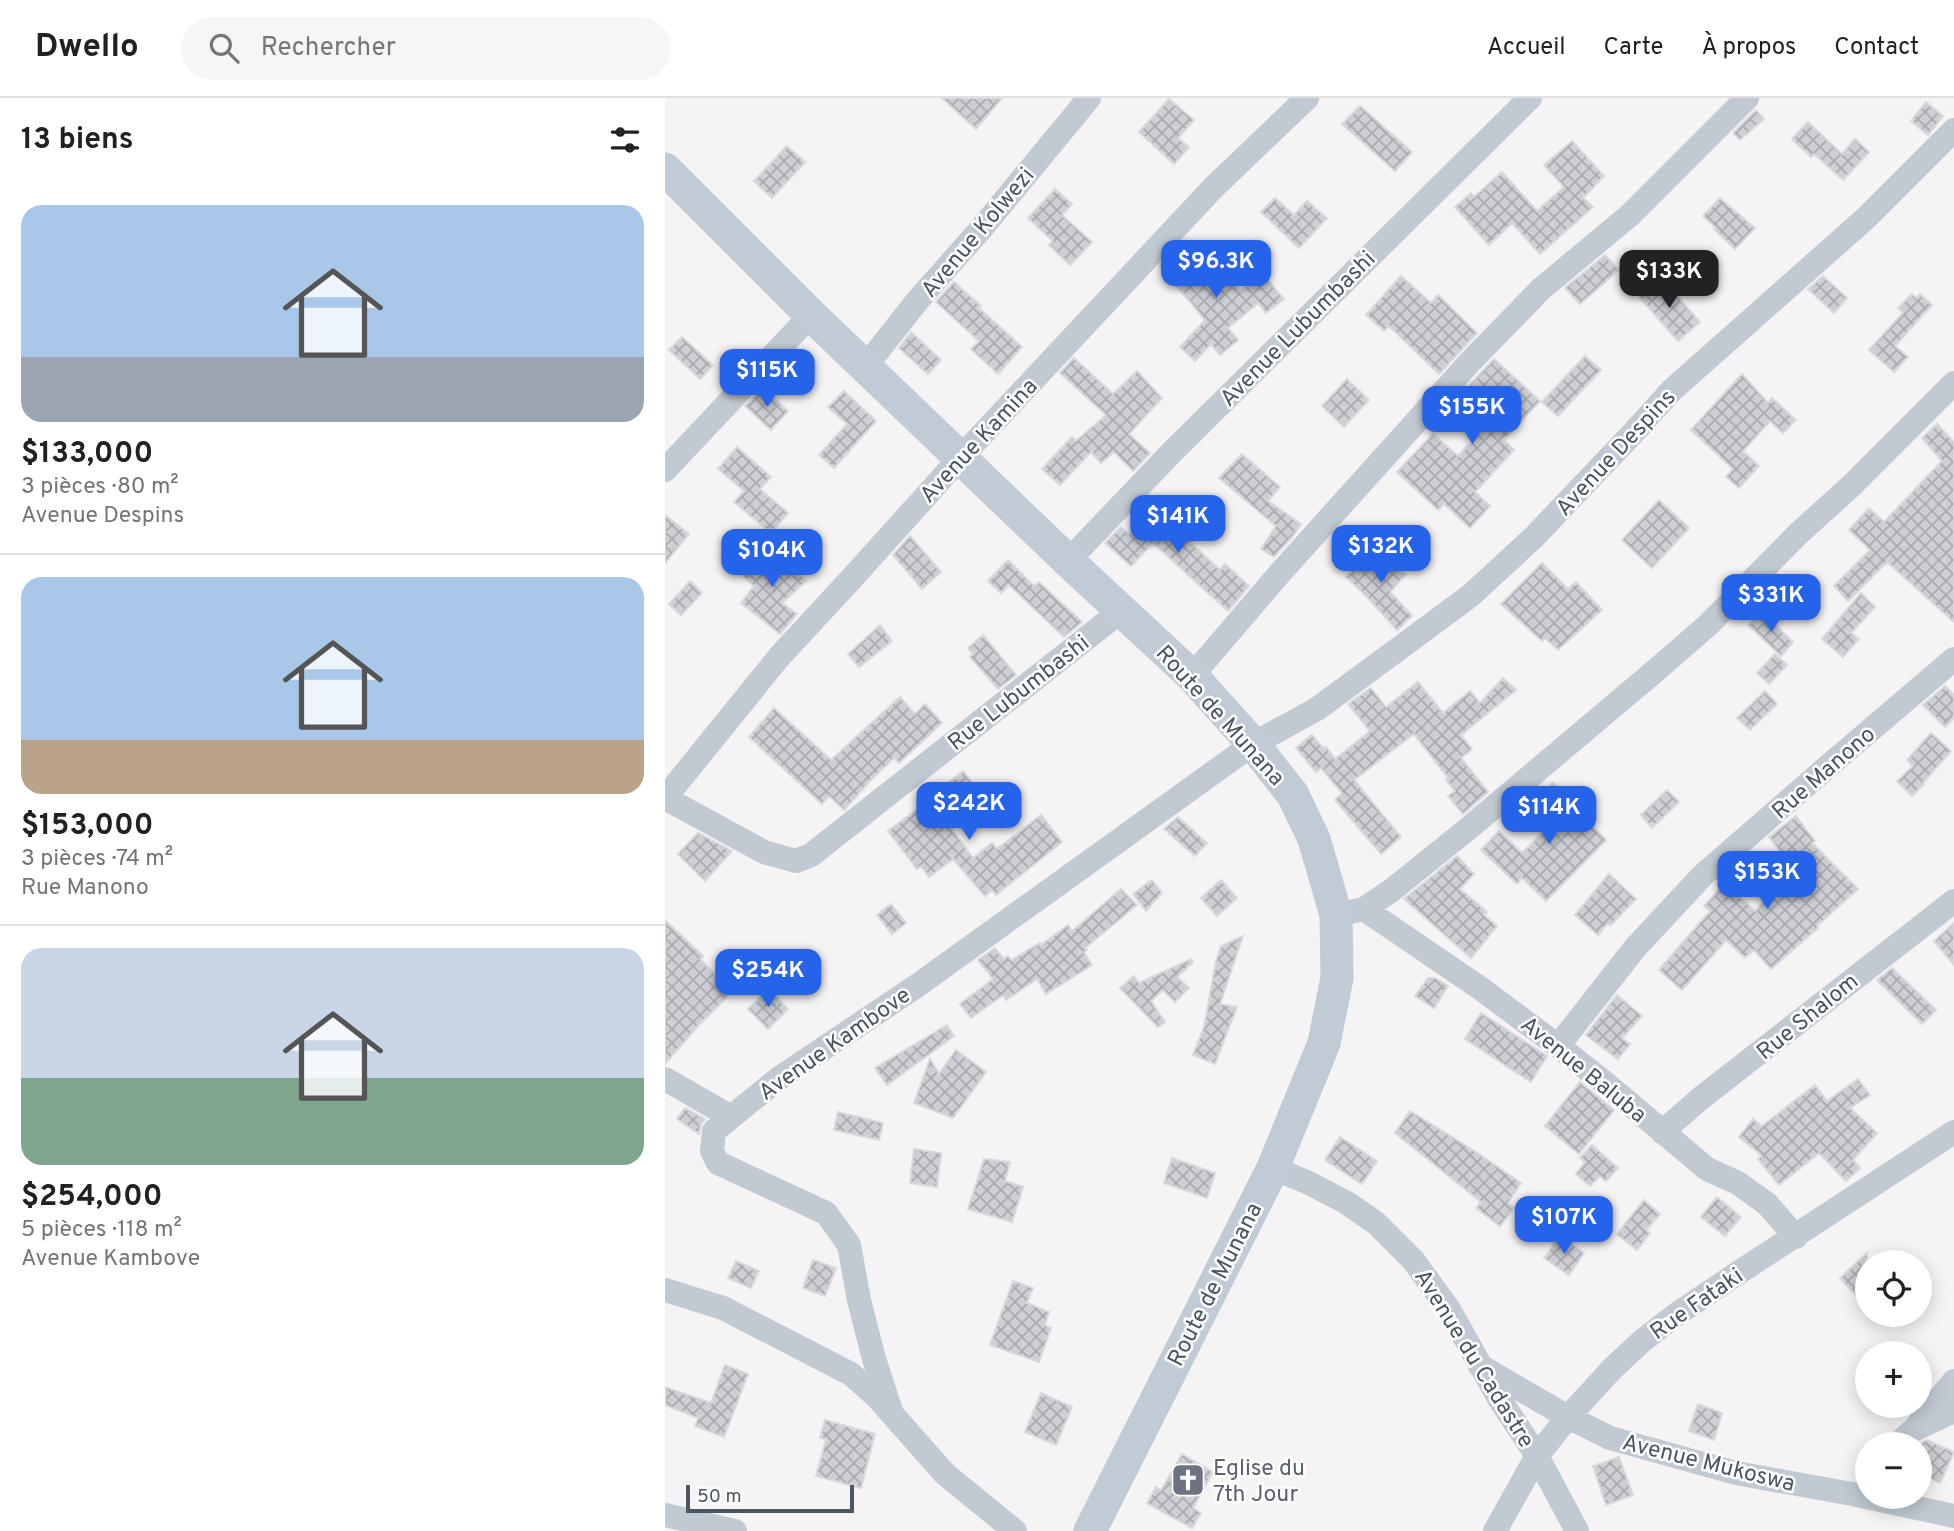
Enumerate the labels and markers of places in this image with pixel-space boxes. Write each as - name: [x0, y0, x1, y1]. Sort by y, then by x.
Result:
- pin: $96.3K: [1159, 240, 1273, 300]
- pin: $133K: [1620, 250, 1718, 310]
- pin: $115K: [718, 350, 816, 409]
- pin: $155K: [1423, 386, 1521, 446]
- pin: $141K: [1129, 496, 1227, 555]
- pin: $132K: [1332, 526, 1430, 585]
- pin: $104K: [723, 530, 821, 589]
- pin: $331K: [1722, 574, 1820, 634]
- pin: $242K: [920, 782, 1018, 842]
- pin: $114K: [1500, 786, 1598, 846]
- pin: $153K: [1718, 852, 1816, 911]
- pin: $254K: [719, 950, 817, 1009]
- pin: $107K: [1515, 1196, 1613, 1256]
- place label: Eglise du 7th Jour: [1213, 1455, 1305, 1510]
- church icon: Eglise du 7th Jour: [1169, 1461, 1207, 1499]

